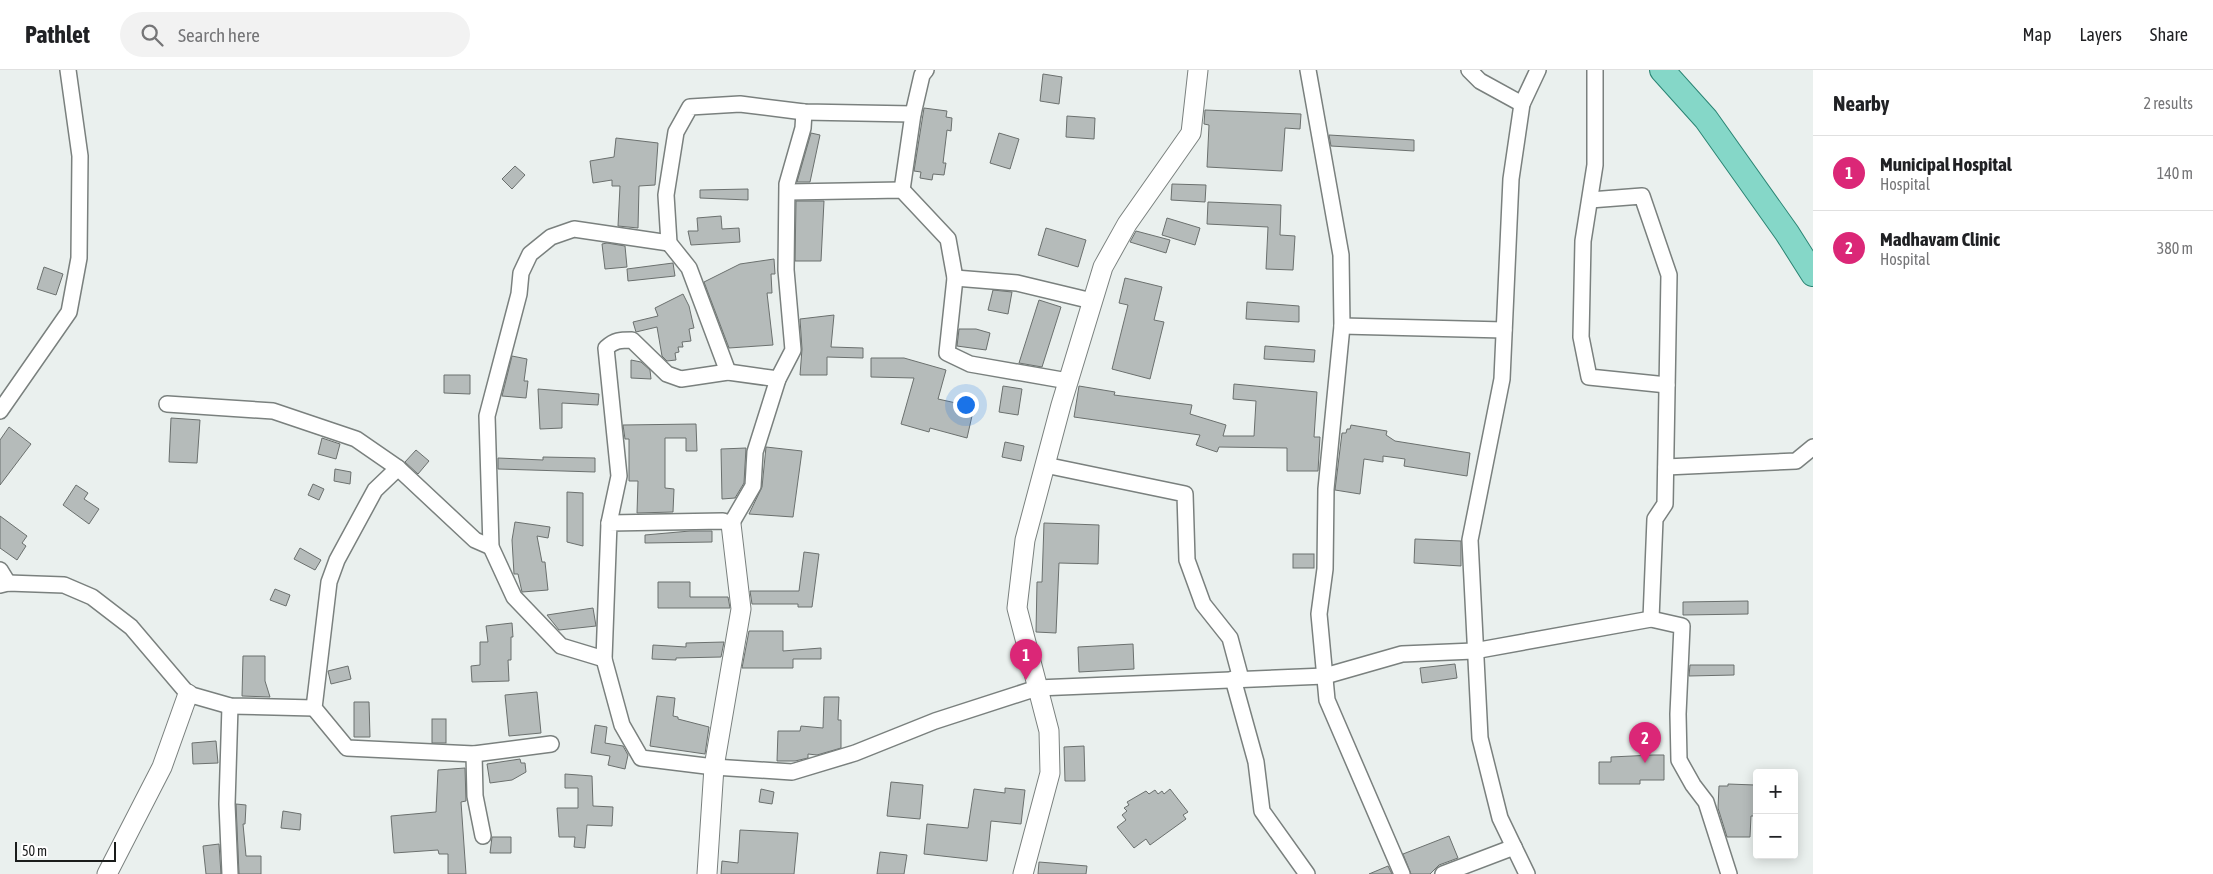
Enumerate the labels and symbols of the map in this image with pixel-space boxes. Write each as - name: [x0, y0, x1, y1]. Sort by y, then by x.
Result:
- your location: [953, 392, 979, 418]
- pin: 1: [1010, 639, 1042, 680]
- pin: 2: [1629, 722, 1661, 763]
- scale bar: [15, 839, 116, 862]

